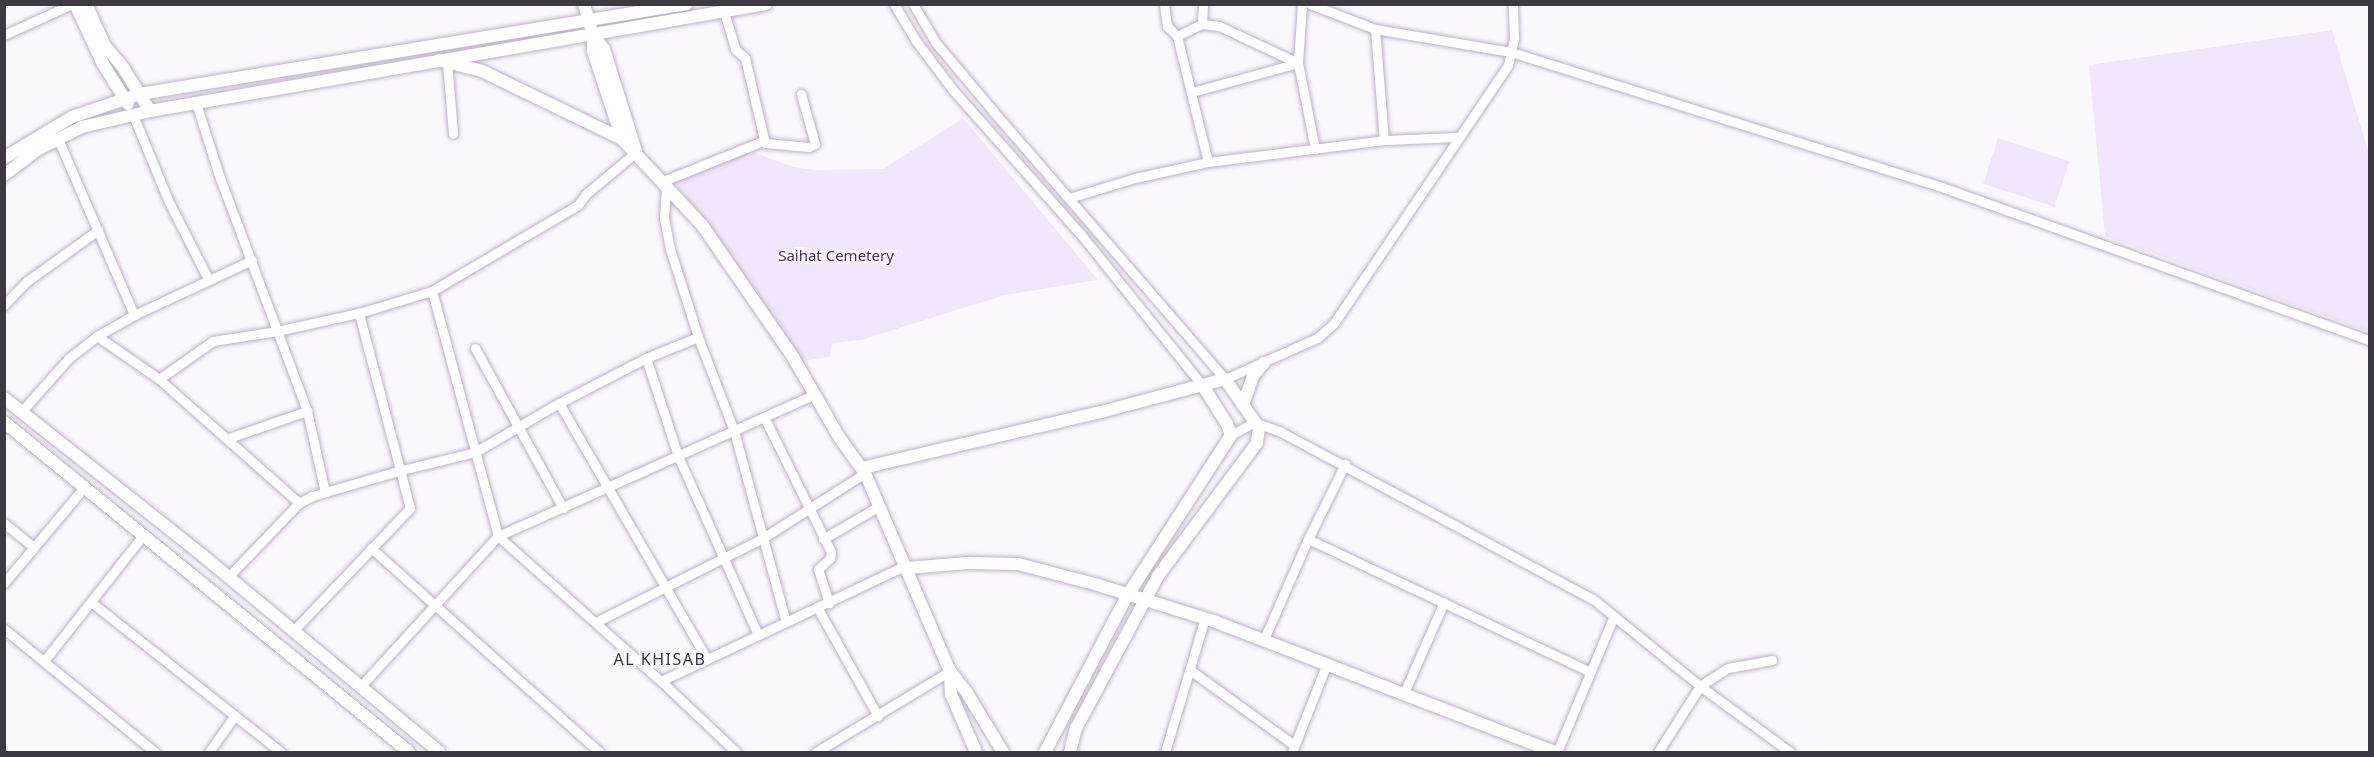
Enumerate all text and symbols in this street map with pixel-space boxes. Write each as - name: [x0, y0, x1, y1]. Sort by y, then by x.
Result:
- park label: Saihat Cemetery: [778, 247, 894, 265]
- district label: AL KHISAB: [614, 649, 706, 669]

